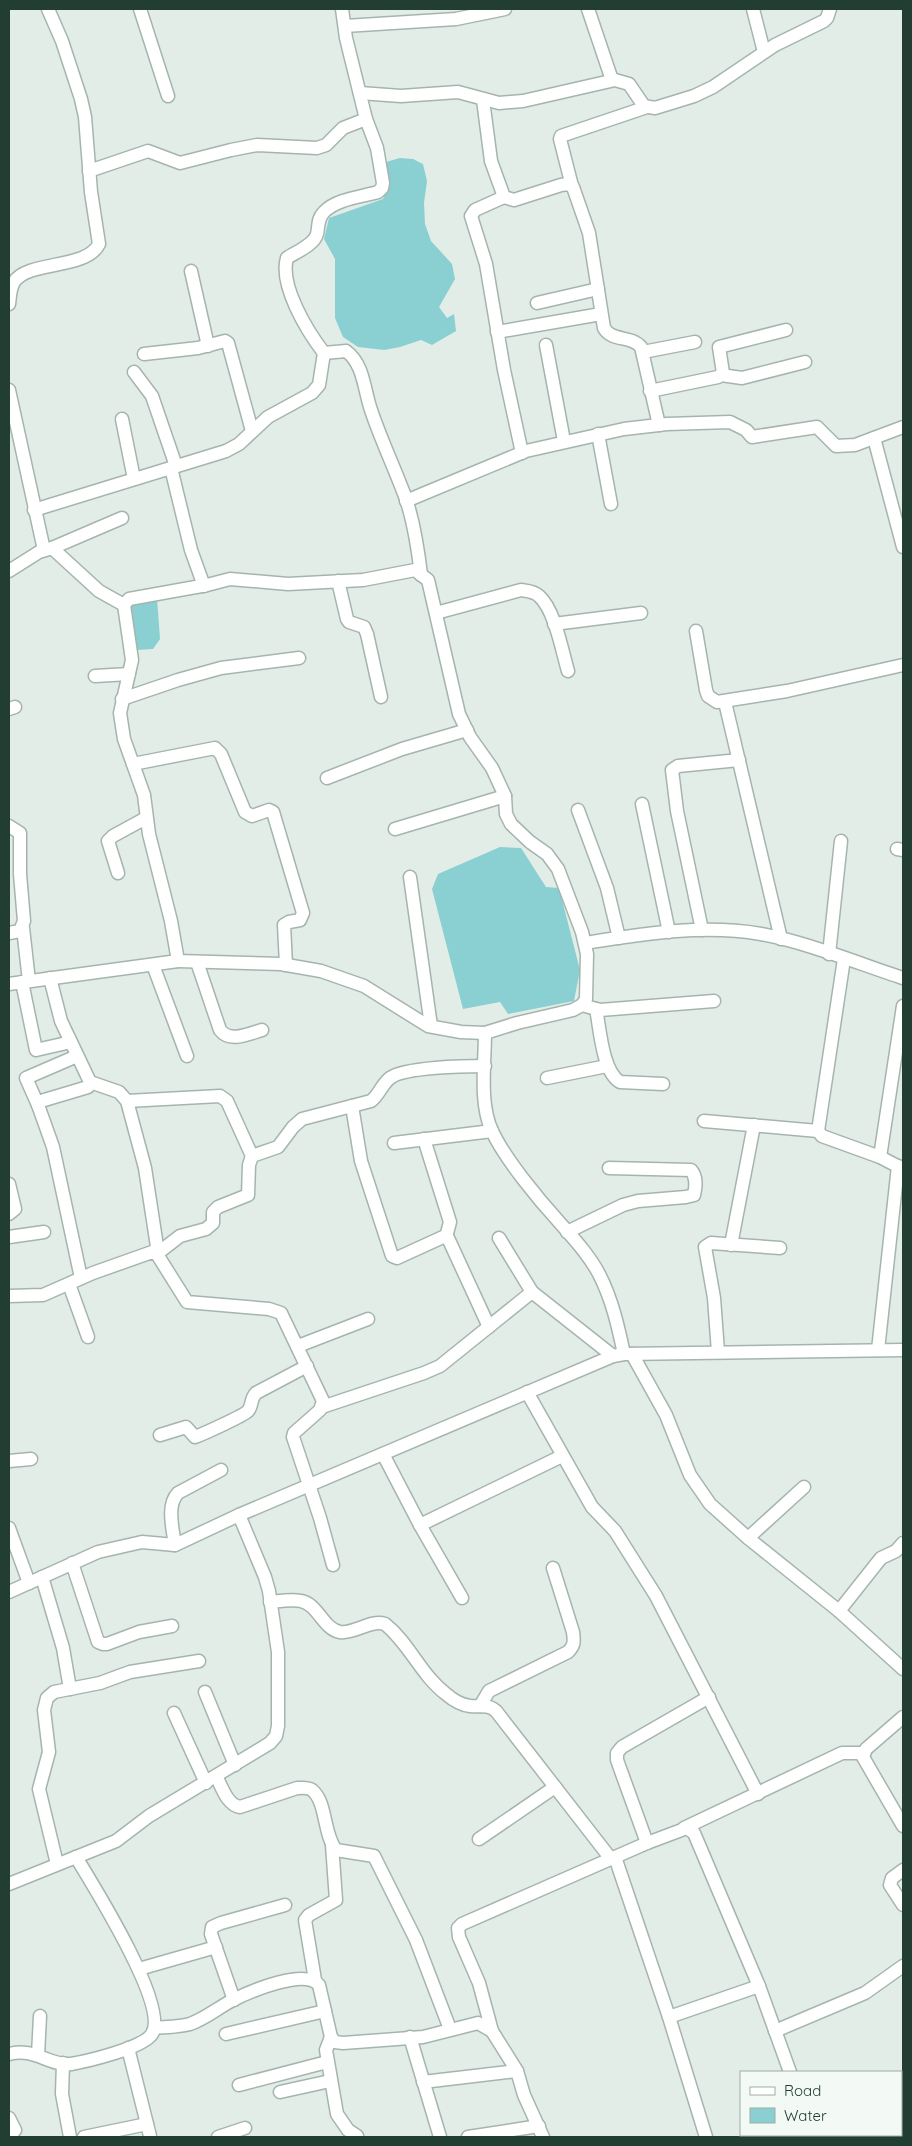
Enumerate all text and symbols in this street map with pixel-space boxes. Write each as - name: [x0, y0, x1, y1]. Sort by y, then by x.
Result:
- legend: [740, 2071, 902, 2136]
- text: Road: [784, 2081, 821, 2100]
- text: Water: [784, 2106, 827, 2125]

